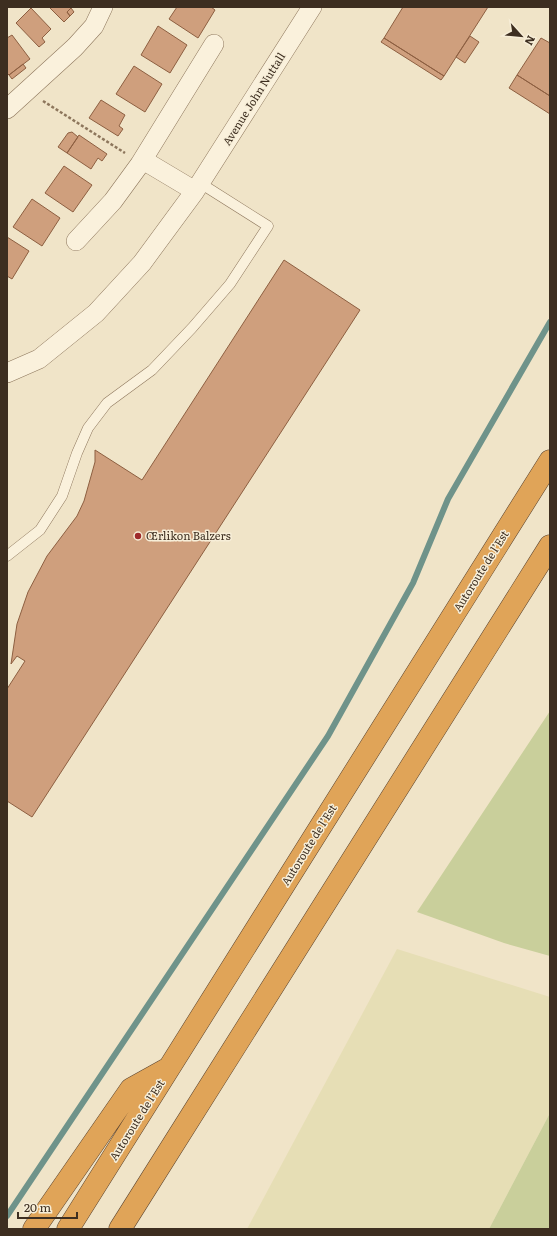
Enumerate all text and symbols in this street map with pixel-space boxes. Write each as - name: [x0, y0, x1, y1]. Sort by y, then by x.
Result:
- north arrow: [501, 16, 541, 56]
- text: N: [522, 33, 540, 49]
- street label: Avenue John Nuttall: [218, 49, 288, 148]
- street label: Autoroute de l’Est: [449, 526, 512, 614]
- place label: Œrlikon Balzers: [146, 527, 231, 543]
- marker: Œrlikon Balzers: [133, 531, 143, 541]
- street label: Autoroute de l’Est: [277, 800, 340, 888]
- street label: Autoroute de l’Est: [105, 1075, 168, 1163]
- scale bar: [18, 1194, 77, 1220]
- text: 20 m: [24, 1198, 51, 1216]

